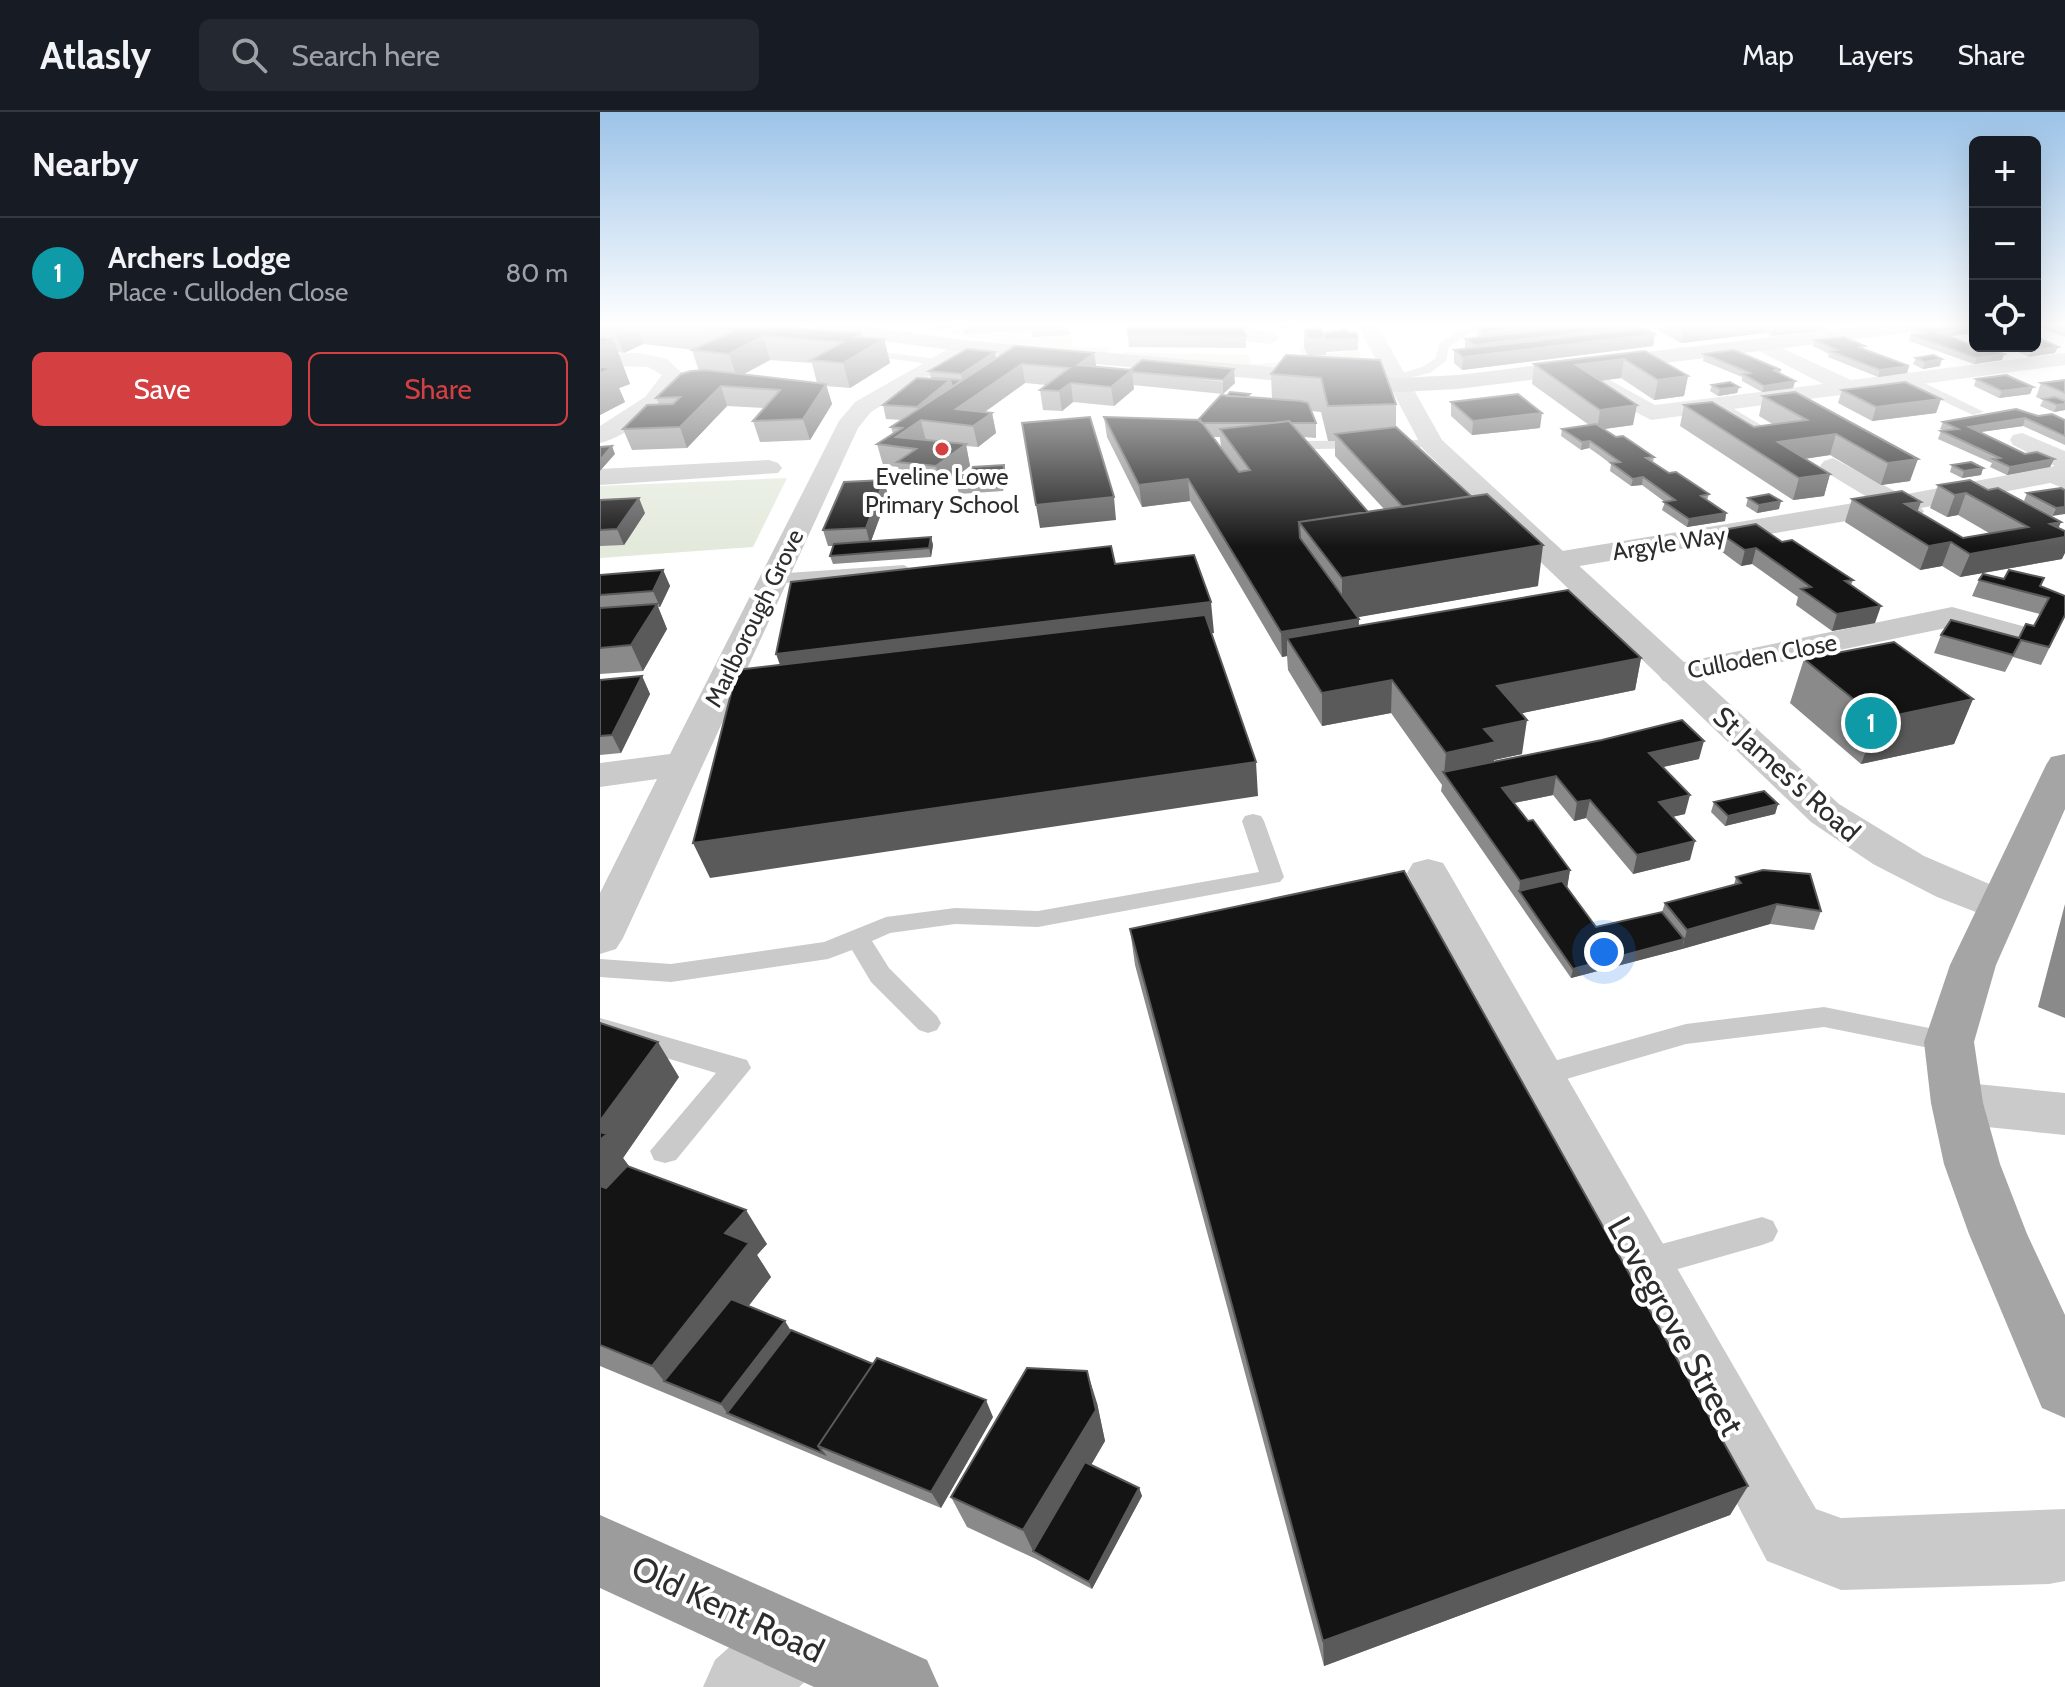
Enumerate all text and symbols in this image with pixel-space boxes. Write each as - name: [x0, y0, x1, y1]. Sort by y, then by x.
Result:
- search box: [199, 19, 759, 91]
- text: Atlasly: [40, 32, 151, 79]
- icon: search: [227, 33, 271, 77]
- text: Search here: [291, 37, 440, 74]
- text: Map: [1742, 38, 1794, 72]
- text: Layers: [1838, 38, 1913, 72]
- text: Share: [1957, 38, 2025, 72]
- map controls: [1969, 136, 2041, 352]
- button: +: [1969, 136, 2041, 208]
- text: Nearby: [32, 143, 139, 185]
- button: −: [1969, 208, 2041, 280]
- text: Archers Lodge: [108, 239, 291, 276]
- text: 1: [53, 257, 63, 289]
- text: 80 m: [505, 257, 568, 289]
- text: Place · Culloden Close: [108, 276, 348, 308]
- button: locate: [1969, 280, 2041, 352]
- button: Save: [32, 352, 292, 426]
- button: Share: [308, 352, 568, 426]
- marker: Eveline Lowe Primary School: [933, 440, 951, 458]
- place label: Eveline Lowe Primary School: [865, 462, 1019, 519]
- street label: Argyle Way: [1610, 520, 1728, 566]
- street label: Marlborough Grove: [698, 524, 810, 712]
- street label: Culloden Close: [1685, 627, 1839, 685]
- pin: 1: [1845, 693, 1897, 753]
- street label: St James's Road: [1707, 699, 1867, 849]
- your location: [1584, 932, 1624, 972]
- street label: Lovegrove Street: [1599, 1209, 1753, 1443]
- street label: Old Kent Road: [625, 1546, 831, 1672]

